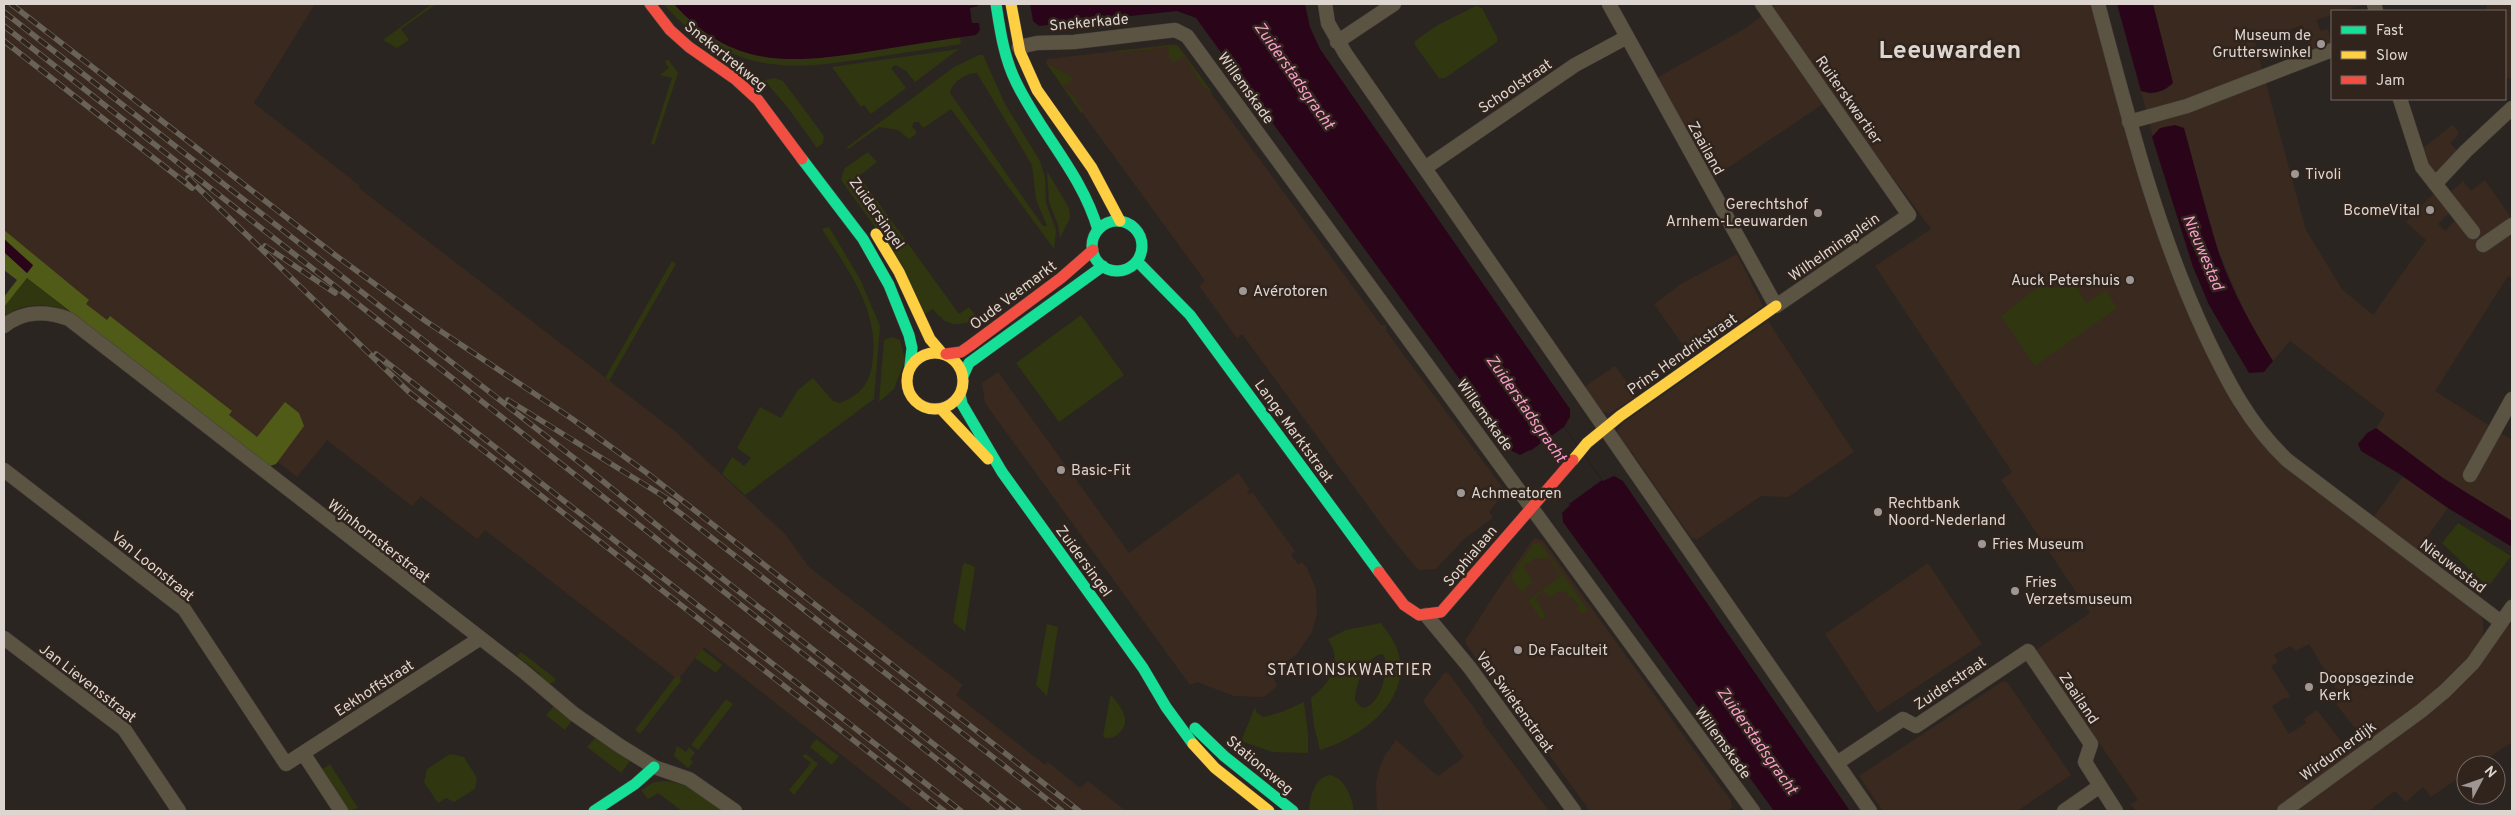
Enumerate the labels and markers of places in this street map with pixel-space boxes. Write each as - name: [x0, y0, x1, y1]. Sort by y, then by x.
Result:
- place label: Museum de Grutterswinkel: [2212, 27, 2311, 63]
- marker: Museum de Grutterswinkel: [2315, 38, 2327, 50]
- place label: Tivoli: [2305, 166, 2341, 185]
- marker: Tivoli: [2289, 168, 2301, 180]
- place label: Gerechtshof Arnhem-Leeuwarden: [1666, 196, 1808, 232]
- place label: BcomeVital: [2343, 202, 2420, 221]
- marker: BcomeVital: [2424, 204, 2436, 216]
- marker: Gerechtshof Arnhem-Leeuwarden: [1812, 207, 1824, 219]
- place label: Auck Petershuis: [2011, 272, 2120, 291]
- marker: Auck Petershuis: [2124, 274, 2136, 286]
- place label: Avérotoren: [1253, 283, 1328, 302]
- marker: Avérotoren: [1237, 285, 1249, 297]
- place label: Basic-Fit: [1071, 462, 1131, 481]
- marker: Basic-Fit: [1055, 464, 1067, 476]
- place label: Achmeatoren: [1471, 485, 1562, 504]
- marker: Achmeatoren: [1455, 487, 1467, 499]
- place label: Rechtbank Noord-Nederland: [1888, 495, 2006, 531]
- marker: Rechtbank Noord-Nederland: [1872, 506, 1884, 518]
- place label: Fries Museum: [1992, 536, 2084, 555]
- marker: Fries Museum: [1976, 538, 1988, 550]
- place label: Fries Verzetsmuseum: [2025, 574, 2133, 610]
- marker: Fries Verzetsmuseum: [2009, 585, 2021, 597]
- place label: De Faculteit: [1528, 642, 1608, 661]
- marker: De Faculteit: [1512, 644, 1524, 656]
- place label: Doopsgezinde Kerk: [2319, 670, 2414, 706]
- marker: Doopsgezinde Kerk: [2303, 681, 2315, 693]

